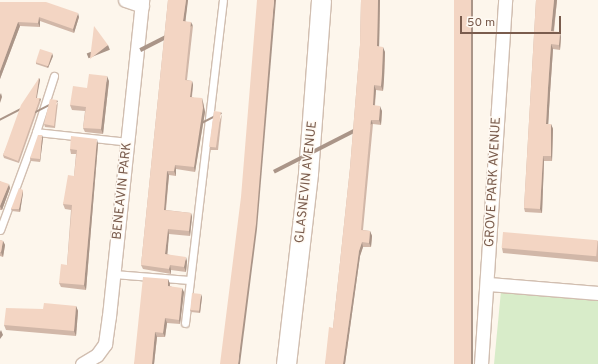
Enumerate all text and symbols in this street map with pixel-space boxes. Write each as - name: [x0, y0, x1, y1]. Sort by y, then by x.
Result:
- scale bar: [462, 8, 563, 34]
- text: 50 m: [467, 15, 495, 31]
- street label: GROVE PARK AVENUE: [483, 116, 505, 248]
- street label: GLASNEVIN AVENUE: [293, 120, 321, 244]
- street label: BENEAVIN PARK: [110, 142, 136, 240]

